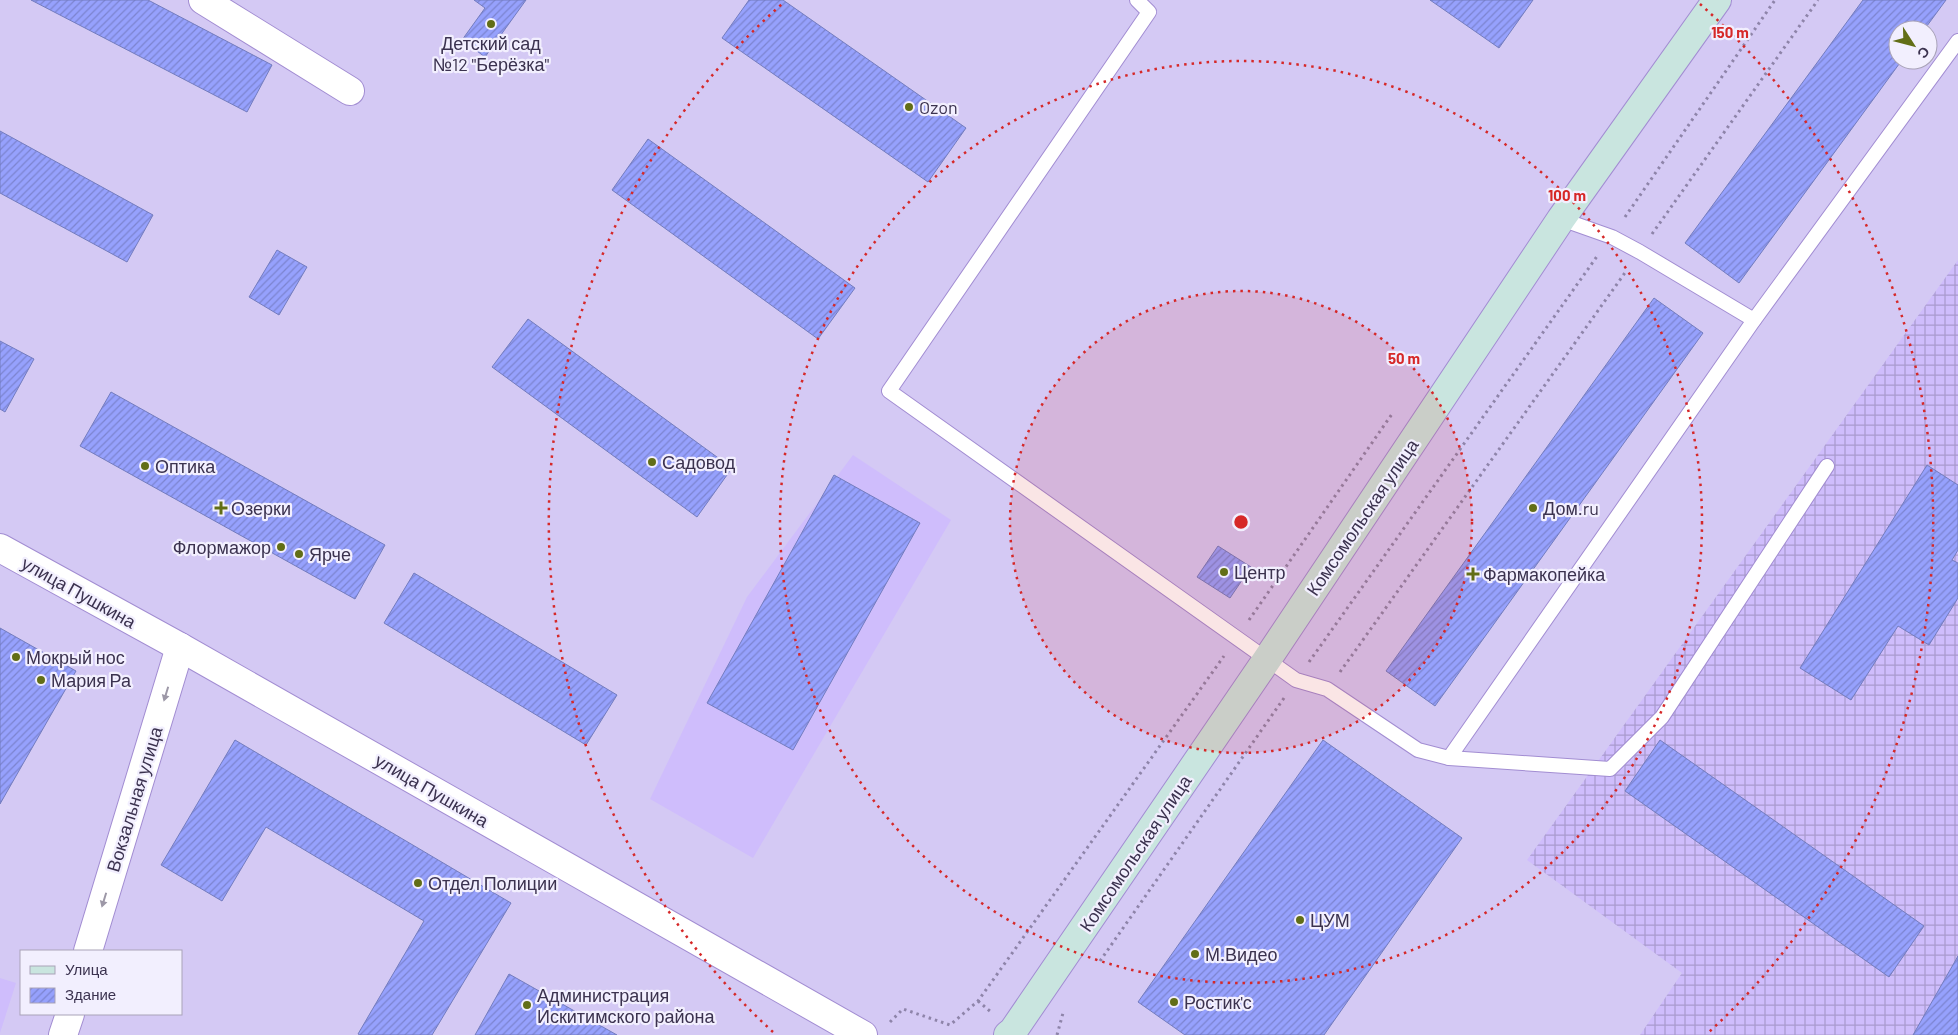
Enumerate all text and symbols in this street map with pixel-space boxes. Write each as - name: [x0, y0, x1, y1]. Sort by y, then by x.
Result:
- marker: Детский сад №12 "Берёзка": [485, 18, 497, 30]
- north arrow: [1888, 20, 1938, 70]
- text: 150 m: [1711, 23, 1749, 41]
- place label: Детский сад №12 "Берёзка": [433, 32, 550, 75]
- text: С: [1914, 44, 1934, 62]
- place label: Ozon: [919, 96, 958, 118]
- marker: Ozon: [903, 101, 915, 113]
- text: 100 m: [1548, 186, 1586, 204]
- text: 50 m: [1388, 349, 1420, 367]
- street label: Комсомольская улица: [1301, 434, 1423, 599]
- place label: Садовод: [662, 451, 736, 473]
- place label: Оптика: [155, 455, 216, 477]
- marker: Садовод: [646, 456, 658, 468]
- marker: Оптика: [139, 460, 151, 472]
- place label: Озерки: [231, 497, 291, 519]
- place label: Дом.ru: [1543, 497, 1599, 519]
- marker: Озерки: [215, 502, 227, 514]
- marker: Дом.ru: [1527, 502, 1539, 514]
- centre of rings: [1232, 513, 1250, 531]
- place label: Флормажор: [173, 536, 271, 558]
- marker: Флормажор: [275, 541, 287, 553]
- place label: Ярче: [309, 543, 351, 565]
- marker: Ярче: [293, 548, 305, 560]
- street label: улица Пушкина: [18, 552, 141, 633]
- place label: Центр: [1234, 561, 1286, 583]
- place label: Фармакопейка: [1483, 563, 1606, 585]
- marker: Центр: [1218, 566, 1230, 578]
- marker: Фармакопейка: [1467, 568, 1479, 580]
- place label: Мокрый нос: [26, 646, 125, 668]
- marker: Мокрый нос: [10, 651, 22, 663]
- place label: Мария Ра: [51, 669, 132, 691]
- marker: Мария Ра: [35, 674, 47, 686]
- one-way arrow: [161, 686, 169, 701]
- street label: Вокзальная улица: [101, 723, 167, 874]
- street label: улица Пушкина: [371, 749, 493, 832]
- street label: Комсомольская улица: [1074, 770, 1196, 935]
- place label: Отдел Полиции: [428, 872, 557, 894]
- marker: Отдел Полиции: [412, 877, 424, 889]
- one-way arrow: [99, 892, 107, 907]
- place label: ЦУМ: [1310, 909, 1350, 931]
- marker: ЦУМ: [1294, 914, 1306, 926]
- place label: М.Видео: [1205, 943, 1278, 965]
- marker: М.Видео: [1189, 948, 1201, 960]
- legend: [20, 950, 182, 1015]
- text: Улица: [65, 960, 108, 978]
- place label: Администрация Искитимского района: [537, 984, 715, 1027]
- text: Здание: [65, 985, 116, 1003]
- place label: Ростик'с: [1184, 991, 1252, 1013]
- marker: Ростик'с: [1168, 996, 1180, 1008]
- marker: Администрация Искитимского района: [521, 999, 533, 1011]

